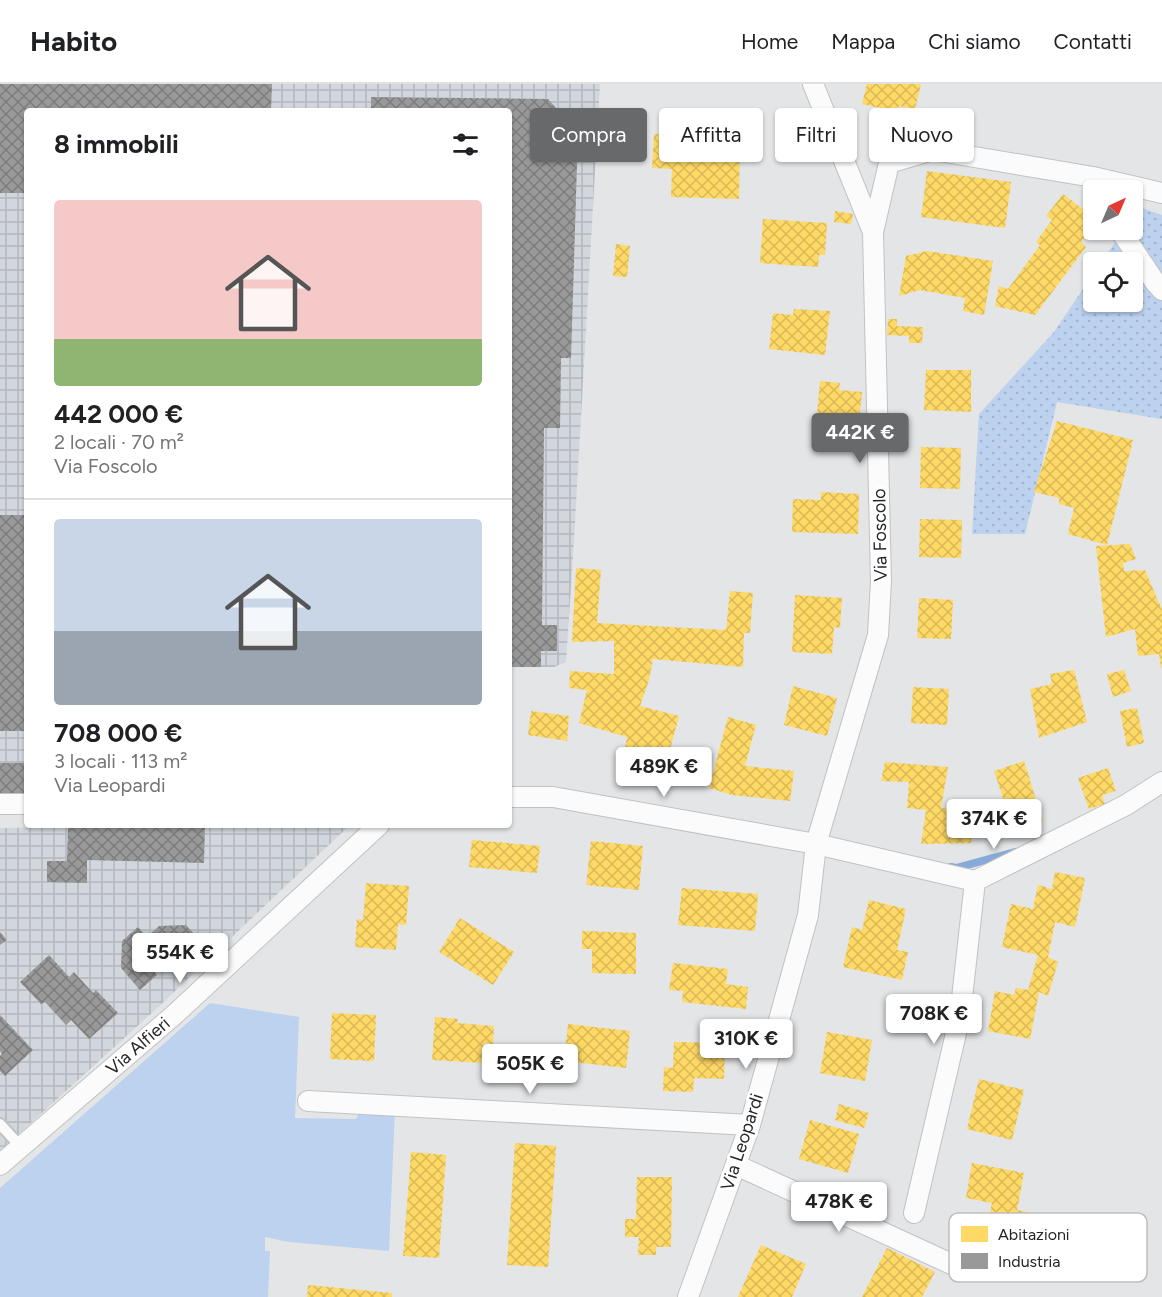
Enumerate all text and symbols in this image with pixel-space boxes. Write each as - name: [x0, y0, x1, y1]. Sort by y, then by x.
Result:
- text: Habito: [30, 24, 117, 58]
- text: Home: [741, 29, 798, 54]
- text: Mappa: [831, 29, 895, 54]
- text: Chi siamo: [928, 29, 1021, 54]
- text: Contatti: [1054, 29, 1132, 54]
- chip: Compra: [530, 108, 647, 162]
- chip: Affitta: [659, 108, 763, 162]
- chip: Filtri: [775, 108, 857, 162]
- chip: Nuovo: [869, 108, 974, 162]
- text: 8 immobili: [54, 128, 179, 160]
- icon: filters: [449, 128, 482, 161]
- north arrow: [1083, 180, 1143, 240]
- map controls: [1083, 180, 1143, 312]
- icon: home: [214, 239, 322, 347]
- button: locate: [1083, 252, 1143, 312]
- text: 442 000 €: [54, 398, 183, 430]
- pin: 442K €: [811, 413, 909, 464]
- text: 442K €: [826, 420, 894, 444]
- text: 2 locali · 70 m²: [54, 430, 184, 454]
- text: Via Foscolo: [54, 454, 158, 478]
- street label: Via Foscolo: [868, 488, 892, 582]
- icon: home: [214, 558, 322, 666]
- text: 708 000 €: [54, 717, 182, 749]
- pin: 489K €: [615, 747, 713, 798]
- text: 3 locali · 113 m²: [54, 749, 187, 773]
- text: 489K €: [630, 754, 698, 778]
- text: Via Leopardi: [54, 773, 166, 797]
- pin: 374K €: [945, 799, 1043, 850]
- text: 374K €: [961, 806, 1027, 830]
- pin: 554K €: [131, 933, 229, 984]
- text: 554K €: [146, 940, 214, 964]
- pin: 708K €: [885, 994, 983, 1045]
- text: 708K €: [900, 1001, 968, 1025]
- street label: Via Alfieri: [102, 1012, 174, 1080]
- pin: 310K €: [697, 1019, 795, 1070]
- text: 310K €: [714, 1026, 778, 1050]
- pin: 505K €: [481, 1044, 579, 1095]
- text: 505K €: [496, 1051, 564, 1075]
- street label: Via Leopardi: [716, 1091, 768, 1193]
- pin: 478K €: [790, 1182, 888, 1233]
- text: 478K €: [805, 1189, 873, 1213]
- legend: [949, 1213, 1147, 1282]
- text: Abitazioni: [998, 1225, 1070, 1244]
- text: Industria: [998, 1252, 1060, 1271]

